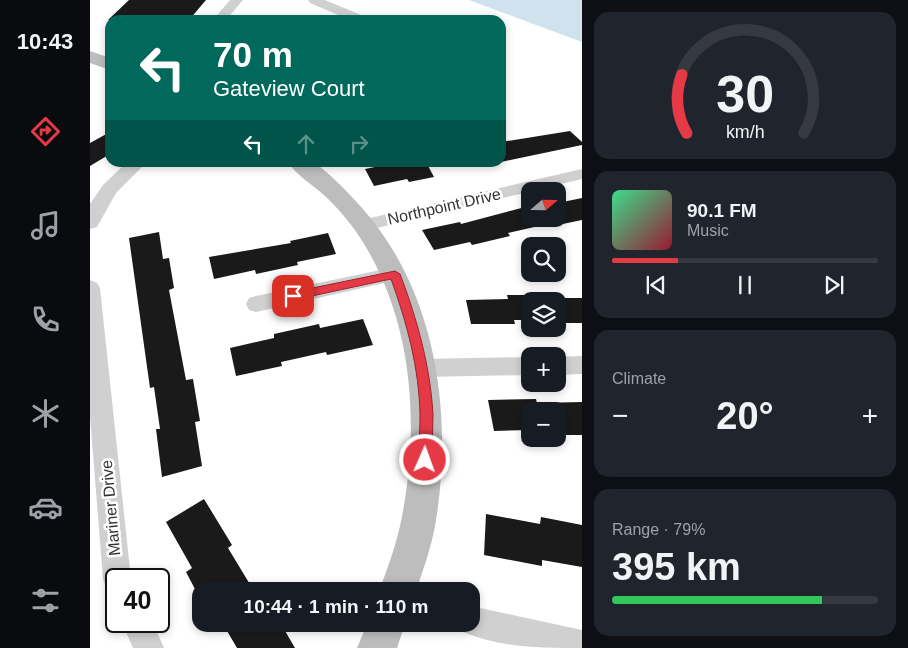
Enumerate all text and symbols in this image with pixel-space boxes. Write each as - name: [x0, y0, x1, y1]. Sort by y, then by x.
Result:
- text: 10:43: [17, 29, 73, 54]
- icon: left: [130, 35, 195, 100]
- text: 70 m: [213, 35, 293, 74]
- text: 30: [716, 65, 774, 123]
- text: Gateview Court: [213, 76, 365, 101]
- icon: directions: [28, 114, 63, 149]
- text: km/h: [726, 122, 764, 142]
- icon: left: [239, 130, 267, 158]
- icon: ahead: [292, 130, 320, 158]
- icon: right: [345, 130, 373, 158]
- north arrow: [521, 182, 566, 228]
- map controls: [521, 182, 566, 447]
- street label: Northpoint Drive: [386, 185, 502, 228]
- text: 90.1 FM: [687, 200, 757, 221]
- icon: music: [28, 208, 63, 243]
- text: Music: [687, 222, 729, 239]
- button: search: [521, 237, 566, 282]
- icon: previous: [642, 271, 670, 299]
- icon: pause: [731, 271, 759, 299]
- icon: next: [820, 271, 848, 299]
- pin: [272, 275, 314, 317]
- icon: arrive: [279, 282, 307, 310]
- button: layers: [521, 292, 566, 337]
- icon: phone: [28, 302, 63, 337]
- button: +: [521, 347, 566, 392]
- text: Climate: [612, 370, 666, 387]
- text: 20°: [716, 395, 774, 437]
- icon: climate: [28, 396, 63, 431]
- text: −: [612, 400, 628, 431]
- text: +: [862, 400, 878, 431]
- button: −: [521, 402, 566, 447]
- position arrow: [398, 433, 450, 485]
- street label: Mariner Drive: [98, 459, 123, 557]
- icon: car: [28, 490, 63, 525]
- text: Range · 79%: [612, 521, 705, 538]
- text: 395 km: [612, 546, 741, 588]
- speed limit sign: 40: [105, 568, 170, 633]
- icon: filters: [28, 583, 63, 618]
- text: 10:44 · 1 min · 110 m: [244, 596, 428, 617]

